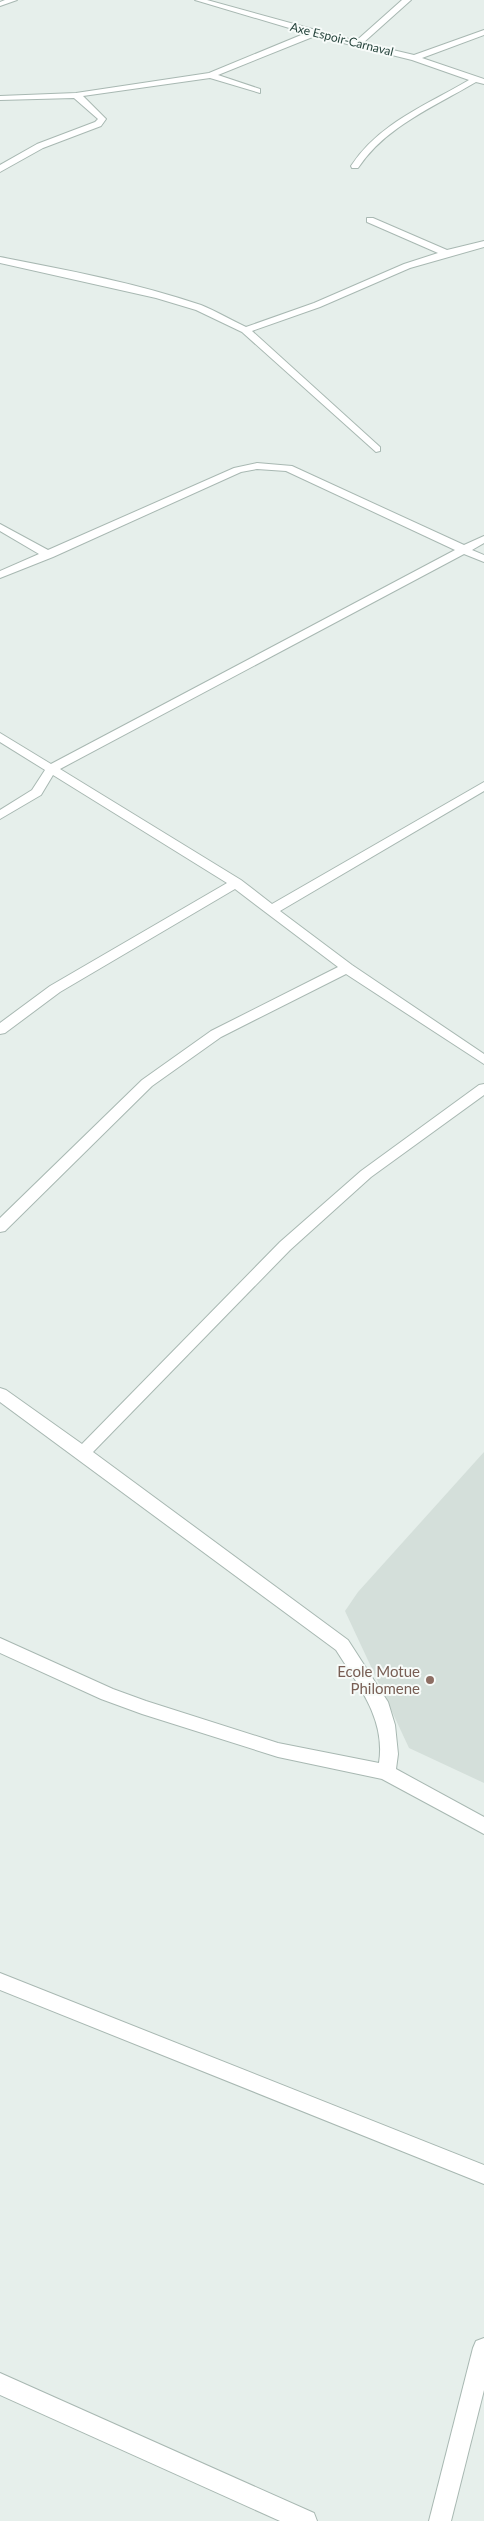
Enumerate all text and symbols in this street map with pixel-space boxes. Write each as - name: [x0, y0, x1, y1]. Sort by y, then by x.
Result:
- street label: Axe Espoir-Carnaval: [289, 19, 395, 59]
- place label: Ecole Motue Philomene: [337, 1662, 420, 1697]
- marker: Ecole Motue Philomene: [424, 1674, 436, 1686]

